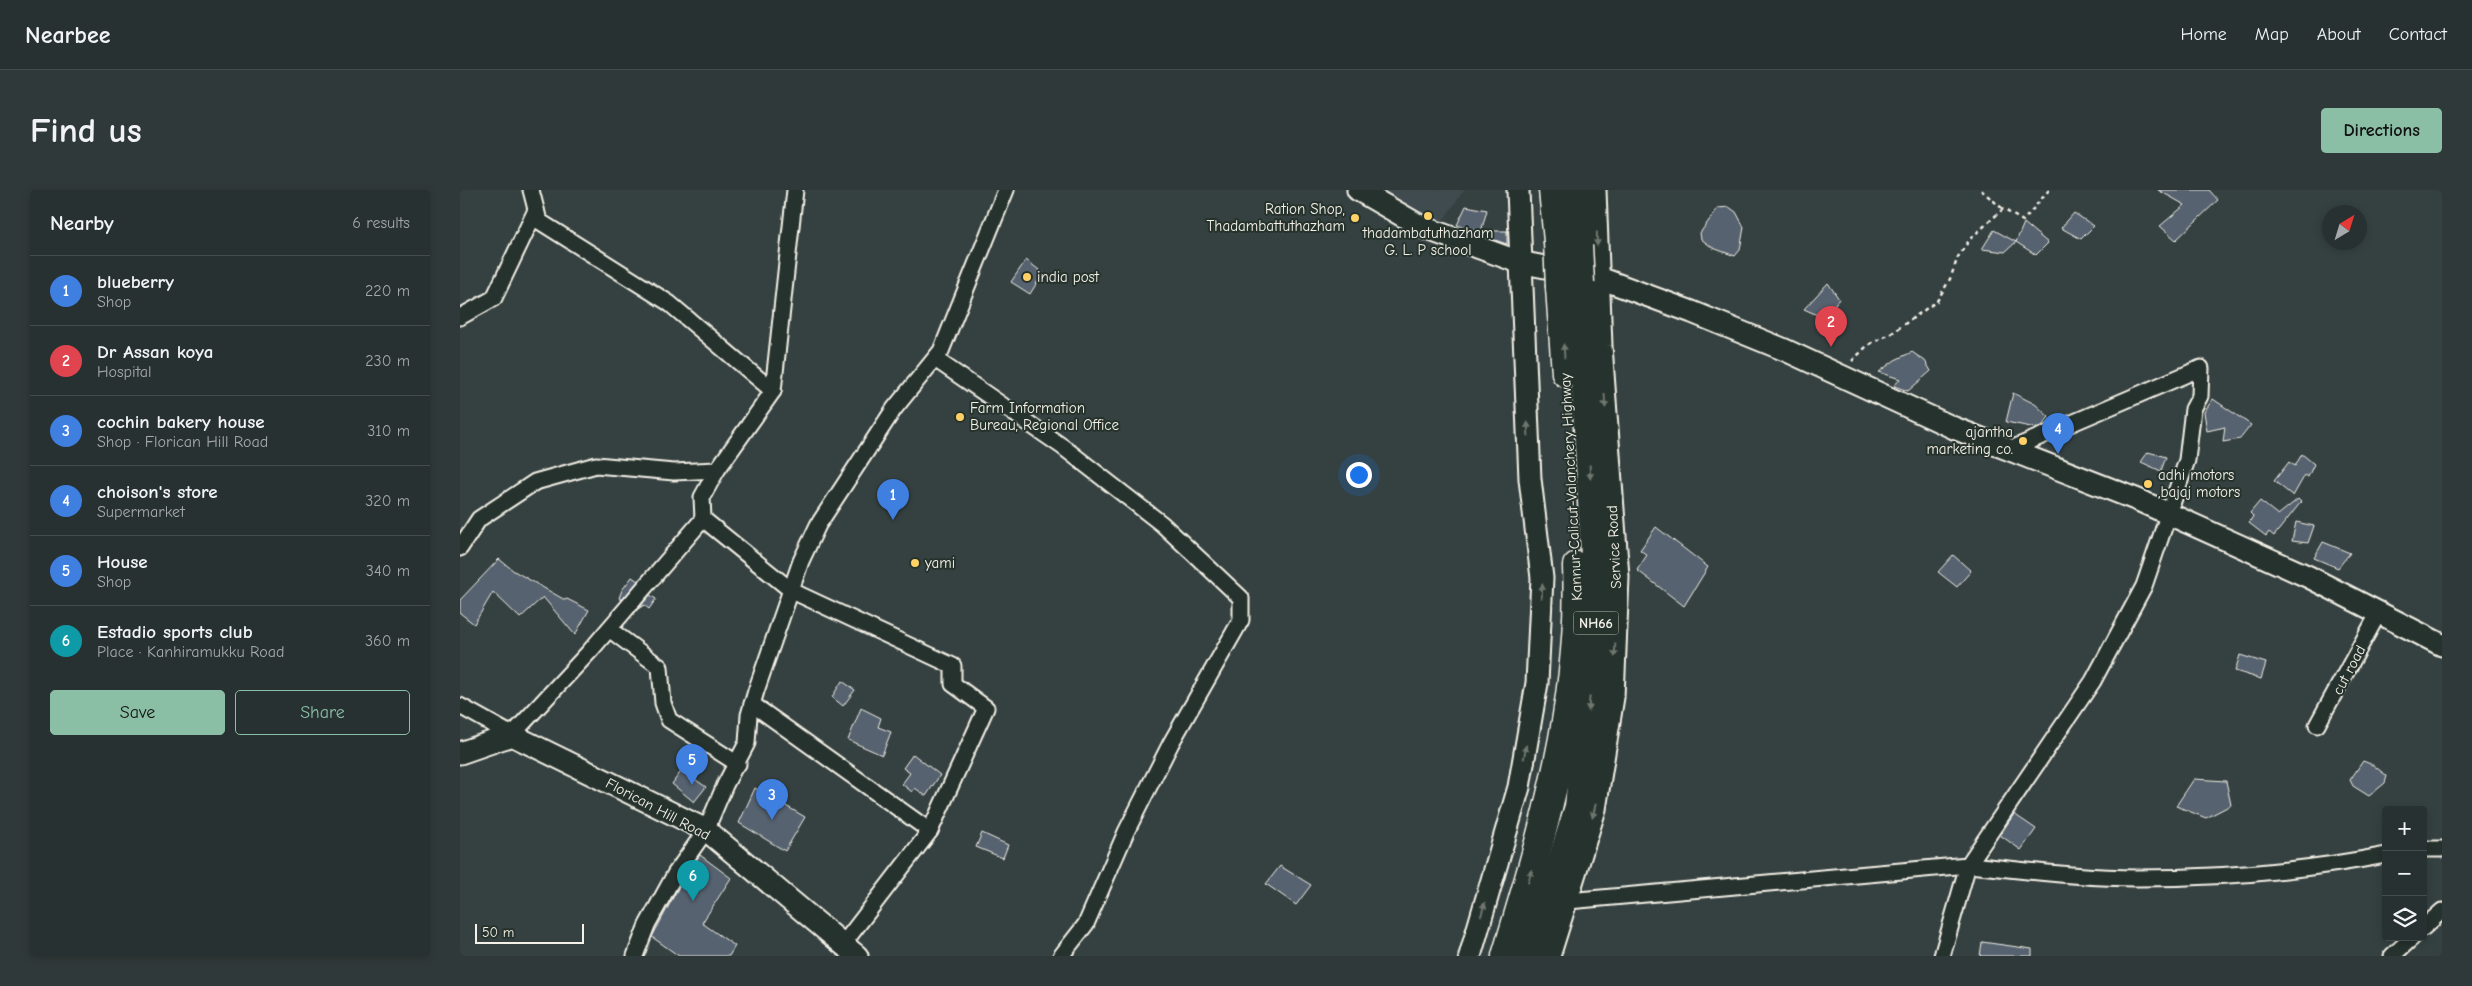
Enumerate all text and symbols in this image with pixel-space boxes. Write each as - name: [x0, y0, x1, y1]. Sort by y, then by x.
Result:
- text: Nearbee: [25, 21, 110, 49]
- text: Home: [2180, 24, 2227, 45]
- text: Map: [2255, 24, 2289, 45]
- text: About: [2317, 24, 2361, 45]
- text: Contact: [2389, 24, 2447, 45]
- button: Directions: [2321, 108, 2442, 153]
- text: Find us: [30, 110, 142, 151]
- place label: Ration Shop, Thadambattuthazham: [1207, 200, 1345, 235]
- north arrow: [2322, 205, 2367, 250]
- marker: thadambatuthazham G. L. P school: [1422, 210, 1434, 222]
- text: Nearby: [50, 211, 114, 235]
- marker: Ration Shop, Thadambattuthazham: [1349, 212, 1361, 224]
- text: 6 results: [352, 214, 410, 232]
- place label: thadambatuthazham G. L. P school: [1362, 224, 1493, 259]
- one-way arrow: [1593, 231, 1601, 247]
- place label: india post: [1037, 268, 1100, 286]
- text: blueberry: [97, 271, 174, 293]
- marker: india post: [1021, 271, 1033, 283]
- text: 1: [63, 282, 69, 300]
- text: 220 m: [365, 282, 410, 300]
- text: Shop: [97, 293, 131, 311]
- pin: 2: [1815, 306, 1847, 347]
- text: Dr Assan koya: [97, 341, 213, 363]
- one-way arrow: [1560, 343, 1568, 359]
- text: 2: [62, 352, 70, 370]
- text: 230 m: [365, 352, 410, 370]
- text: Hospital: [97, 363, 152, 381]
- street label: Kannur-Calicut-Valanchery Highway: [1556, 372, 1586, 601]
- one-way arrow: [1601, 393, 1609, 409]
- place label: Farm Information Bureau, Regional Office: [970, 399, 1120, 434]
- text: cochin bakery house: [97, 411, 265, 433]
- marker: Farm Information Bureau, Regional Office: [954, 411, 966, 423]
- pin: 4: [2042, 413, 2074, 454]
- one-way arrow: [1523, 421, 1531, 437]
- text: 3: [62, 422, 70, 440]
- text: 310 m: [367, 422, 410, 440]
- place label: ajantha marketing co.: [1926, 423, 2013, 458]
- text: Shop · Florican Hill Road: [97, 433, 268, 451]
- marker: ajantha marketing co.: [2017, 435, 2029, 447]
- your location: [1346, 462, 1372, 488]
- one-way arrow: [1587, 464, 1595, 480]
- place label: adhi motors ,bajaj motors: [2158, 466, 2240, 501]
- marker: adhi motors ,bajaj motors: [2142, 478, 2154, 490]
- pin: 1: [877, 479, 909, 520]
- text: choison's store: [97, 481, 217, 503]
- text: 4: [62, 492, 70, 510]
- text: 320 m: [365, 492, 410, 510]
- text: Supermarket: [97, 503, 185, 521]
- street label: Service Road: [1603, 505, 1625, 589]
- text: House: [97, 551, 148, 573]
- place label: yami: [924, 554, 955, 572]
- marker: yami: [909, 557, 921, 569]
- text: 5: [62, 562, 70, 580]
- text: 340 m: [366, 562, 410, 580]
- text: Shop: [97, 573, 131, 591]
- one-way arrow: [1538, 583, 1546, 599]
- road number: NH66: [1574, 612, 1618, 634]
- text: Estadio sports club: [97, 621, 253, 643]
- text: 6: [62, 632, 70, 650]
- text: 360 m: [365, 632, 410, 650]
- street label: cut road: [2328, 642, 2370, 698]
- text: Place · Kanhiramukku Road: [97, 643, 285, 661]
- one-way arrow: [1610, 643, 1618, 659]
- button: Save: [50, 690, 225, 735]
- button: Share: [235, 690, 410, 735]
- one-way arrow: [1585, 696, 1593, 712]
- pin: 5: [676, 744, 708, 785]
- one-way arrow: [1521, 744, 1529, 760]
- street label: Florican Hill Road: [603, 774, 713, 844]
- pin: 3: [756, 779, 788, 820]
- one-way arrow: [1590, 804, 1598, 819]
- map controls: [2382, 806, 2427, 941]
- button: +: [2382, 806, 2427, 851]
- button: −: [2382, 851, 2427, 896]
- pin: 6: [677, 860, 709, 901]
- one-way arrow: [1527, 868, 1535, 883]
- button: layers: [2382, 896, 2427, 941]
- one-way arrow: [1480, 901, 1488, 916]
- scale bar: [475, 921, 584, 944]
- text: 50 m: [482, 924, 514, 941]

